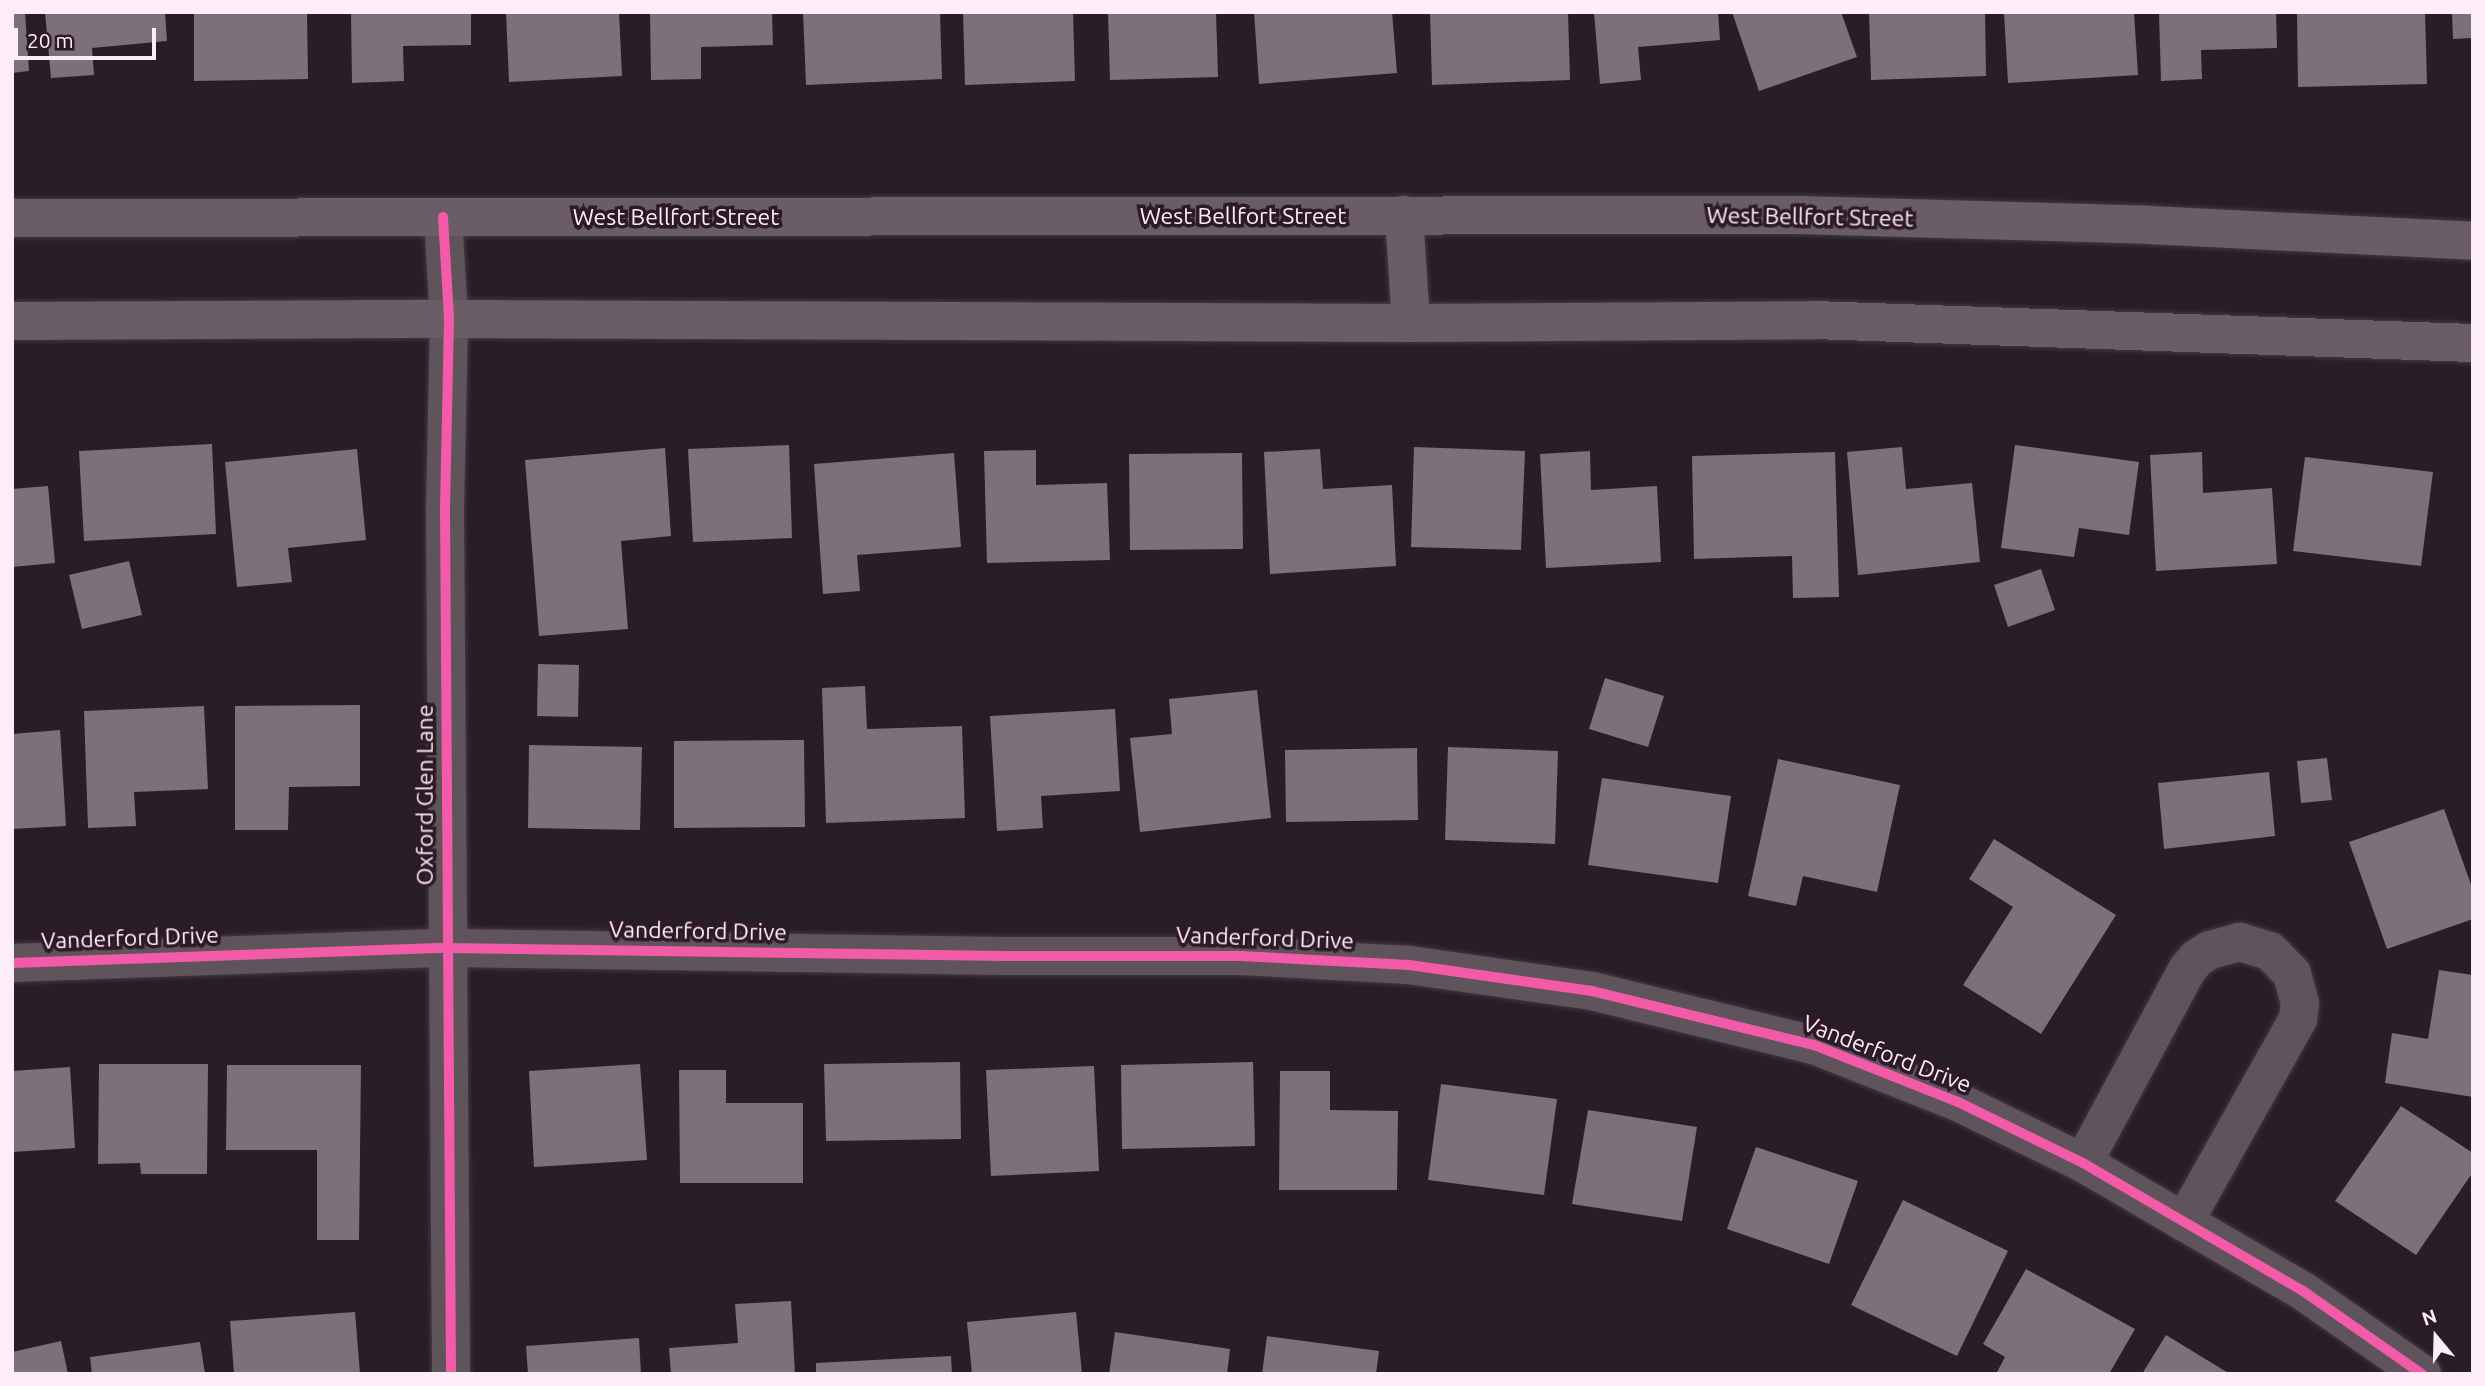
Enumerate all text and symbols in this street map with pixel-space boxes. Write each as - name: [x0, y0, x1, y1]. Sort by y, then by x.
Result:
- scale bar: [18, 14, 159, 58]
- text: 20 m: [27, 28, 74, 52]
- street label: West Bellfort Street: [1706, 201, 1914, 233]
- street label: West Bellfort Street: [1140, 202, 1346, 230]
- street label: West Bellfort Street: [573, 203, 779, 231]
- street label: Oxford Glen Lane: [411, 705, 439, 885]
- street label: Vanderford Drive: [609, 916, 787, 946]
- street label: Vanderford Drive: [41, 921, 219, 955]
- street label: Vanderford Drive: [1176, 921, 1354, 955]
- street label: Vanderford Drive: [1799, 1009, 1975, 1099]
- north arrow: [2401, 1302, 2471, 1372]
- text: N: [2419, 1304, 2439, 1330]

